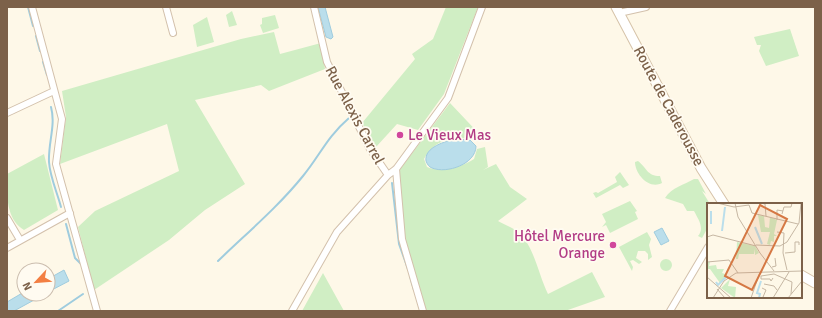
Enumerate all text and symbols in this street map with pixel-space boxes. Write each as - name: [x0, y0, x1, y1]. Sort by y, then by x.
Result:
- street label: Route de Caderousse: [630, 43, 708, 169]
- street label: Rue Alexis Carrel: [322, 63, 388, 167]
- place label: Le Vieux Mas: [408, 126, 492, 144]
- marker: Le Vieux Mas: [395, 130, 405, 140]
- inset map: [707, 203, 802, 298]
- place label: Hôtel Mercure Orange: [514, 227, 605, 262]
- marker: Hôtel Mercure Orange: [608, 240, 618, 250]
- north arrow: [16, 262, 56, 302]
- text: N: [20, 280, 35, 292]

